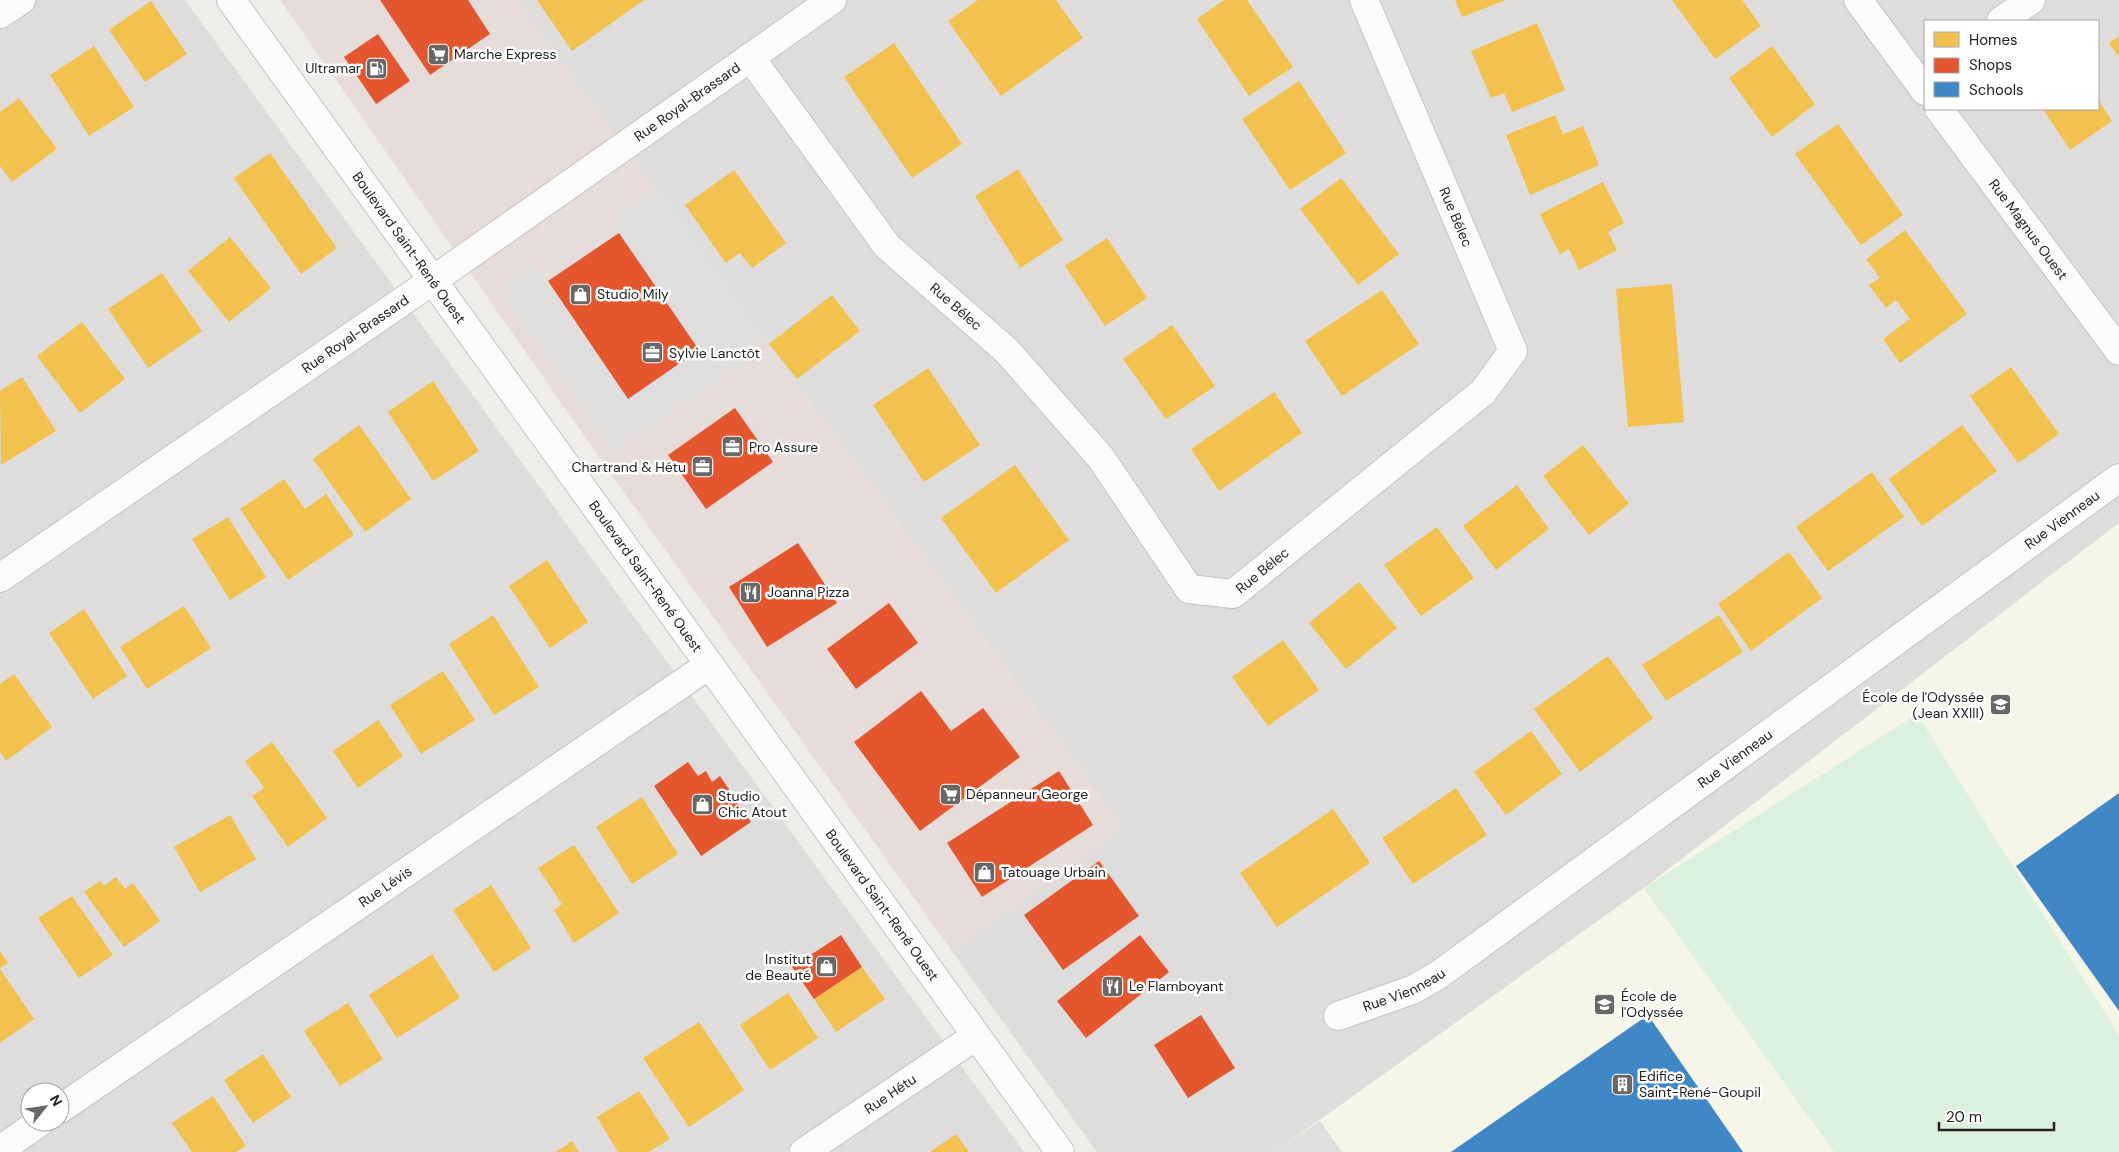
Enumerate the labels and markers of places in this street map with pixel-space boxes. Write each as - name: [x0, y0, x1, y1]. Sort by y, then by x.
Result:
- supermarket icon: Marche Express: [426, 42, 450, 66]
- place label: Marche Express: [454, 45, 557, 63]
- fuel station icon: Ultramar: [365, 56, 389, 80]
- place label: Ultramar: [305, 59, 361, 77]
- shop icon: Studio Mily: [569, 282, 593, 306]
- place label: Studio Mily: [597, 285, 669, 303]
- office icon: Sylvie Lanctôt: [641, 341, 665, 365]
- place label: Sylvie Lanctôt: [669, 344, 760, 362]
- office icon: Pro Assure: [721, 435, 745, 459]
- place label: Pro Assure: [749, 438, 818, 456]
- office icon: Chartrand & Hétu: [690, 455, 714, 479]
- place label: Chartrand & Hétu: [572, 458, 686, 476]
- restaurant icon: Joanna Pizza: [739, 580, 763, 604]
- place label: Joanna Pizza: [767, 583, 849, 601]
- place label: École de l'Odyssée (Jean XXIII): [1862, 688, 1984, 722]
- school or university icon: École de l'Odyssée (Jean XXIII): [1988, 693, 2012, 717]
- supermarket icon: Dépanneur George: [938, 782, 962, 806]
- place label: Dépanneur George: [966, 785, 1088, 803]
- place label: Studio Chic Atout: [718, 787, 787, 821]
- shop icon: Studio Chic Atout: [690, 792, 714, 816]
- shop icon: Tatouage Urbain: [973, 860, 997, 884]
- place label: Tatouage Urbain: [1001, 863, 1106, 881]
- place label: Institut de Beauté: [745, 950, 811, 984]
- shop icon: Institut de Beauté: [815, 955, 839, 979]
- restaurant icon: Le Flamboyant: [1101, 974, 1125, 998]
- place label: Le Flamboyant: [1129, 977, 1223, 995]
- place label: École de l'Odyssée: [1621, 987, 1683, 1021]
- school or university icon: École de l'Odyssée: [1593, 992, 1617, 1016]
- place label: Edifice Saint-René-Goupil: [1639, 1067, 1761, 1101]
- building icon: Edifice Saint-René-Goupil: [1611, 1072, 1635, 1096]

